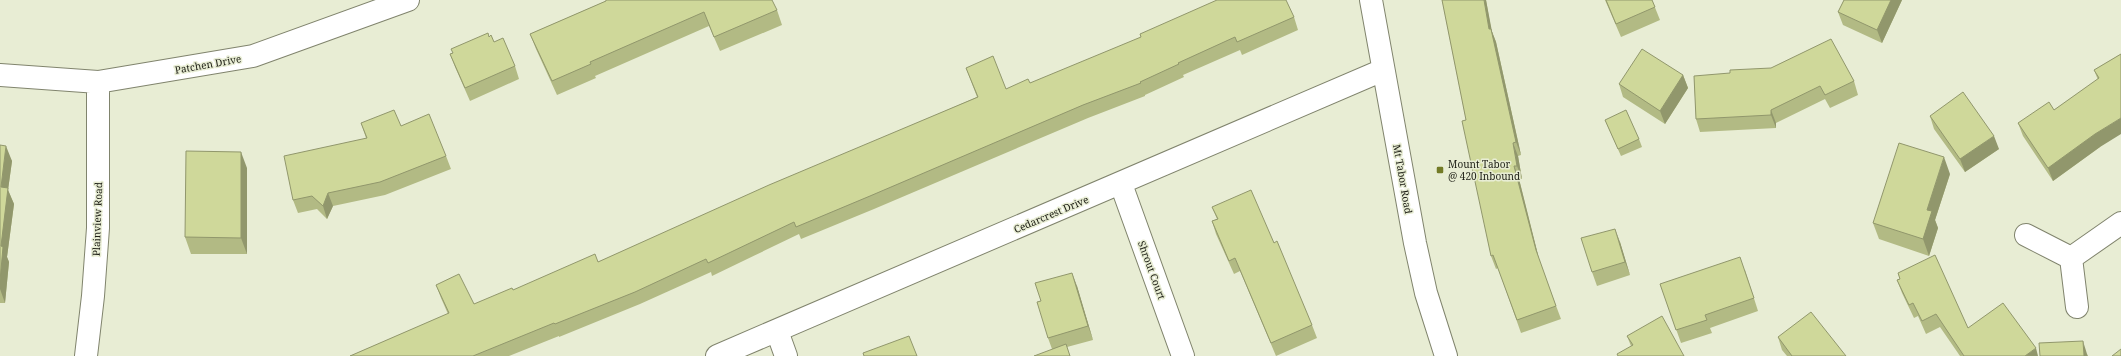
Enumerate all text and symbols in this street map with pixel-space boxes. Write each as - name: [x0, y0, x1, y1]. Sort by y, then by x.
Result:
- street label: Patchen Drive: [174, 51, 242, 77]
- street label: Mt Tabor Road: [1390, 143, 1416, 215]
- place label: Mount Tabor @ 420 Inbound: [1448, 157, 1520, 183]
- marker: Mount Tabor @ 420 Inbound: [1435, 165, 1445, 175]
- street label: Plainview Road: [89, 182, 105, 256]
- street label: Cedarcrest Drive: [1011, 192, 1091, 236]
- street label: Shrout Court: [1135, 239, 1169, 302]

